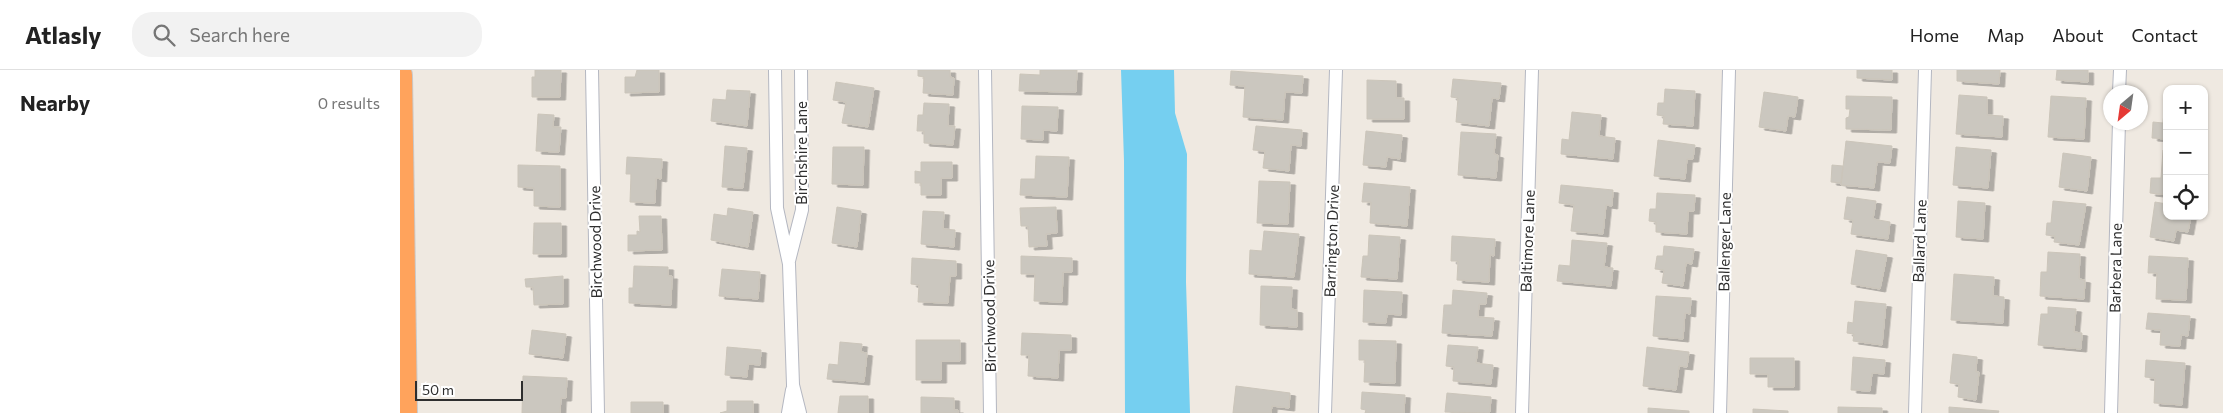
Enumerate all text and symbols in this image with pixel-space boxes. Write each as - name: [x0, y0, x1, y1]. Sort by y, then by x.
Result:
- search box: [132, 12, 482, 57]
- text: Atlasly: [25, 20, 102, 49]
- icon: search: [150, 21, 178, 49]
- text: Search here: [190, 23, 290, 46]
- text: Home: [1910, 24, 1959, 46]
- text: Map: [1987, 24, 2024, 46]
- text: About: [2052, 24, 2104, 46]
- text: Contact: [2132, 24, 2198, 46]
- north arrow: [2103, 85, 2148, 130]
- map controls: [2163, 85, 2208, 220]
- button: +: [2163, 85, 2208, 130]
- text: Nearby: [20, 90, 90, 115]
- text: 0 results: [318, 93, 380, 112]
- street label: Birchshire Lane: [792, 101, 810, 205]
- button: −: [2163, 130, 2208, 175]
- button: locate: [2163, 175, 2208, 220]
- street label: Barrington Drive: [1320, 184, 1342, 298]
- street label: Birchwood Drive: [585, 185, 605, 298]
- street label: Baltimore Lane: [1516, 189, 1538, 293]
- street label: Ballenger Lane: [1714, 192, 1734, 292]
- street label: Ballard Lane: [1909, 199, 1929, 283]
- street label: Barbera Lane: [2105, 223, 2125, 313]
- street label: Birchwood Drive: [979, 259, 999, 372]
- scale bar: [415, 378, 522, 401]
- text: 50 m: [422, 381, 454, 398]

